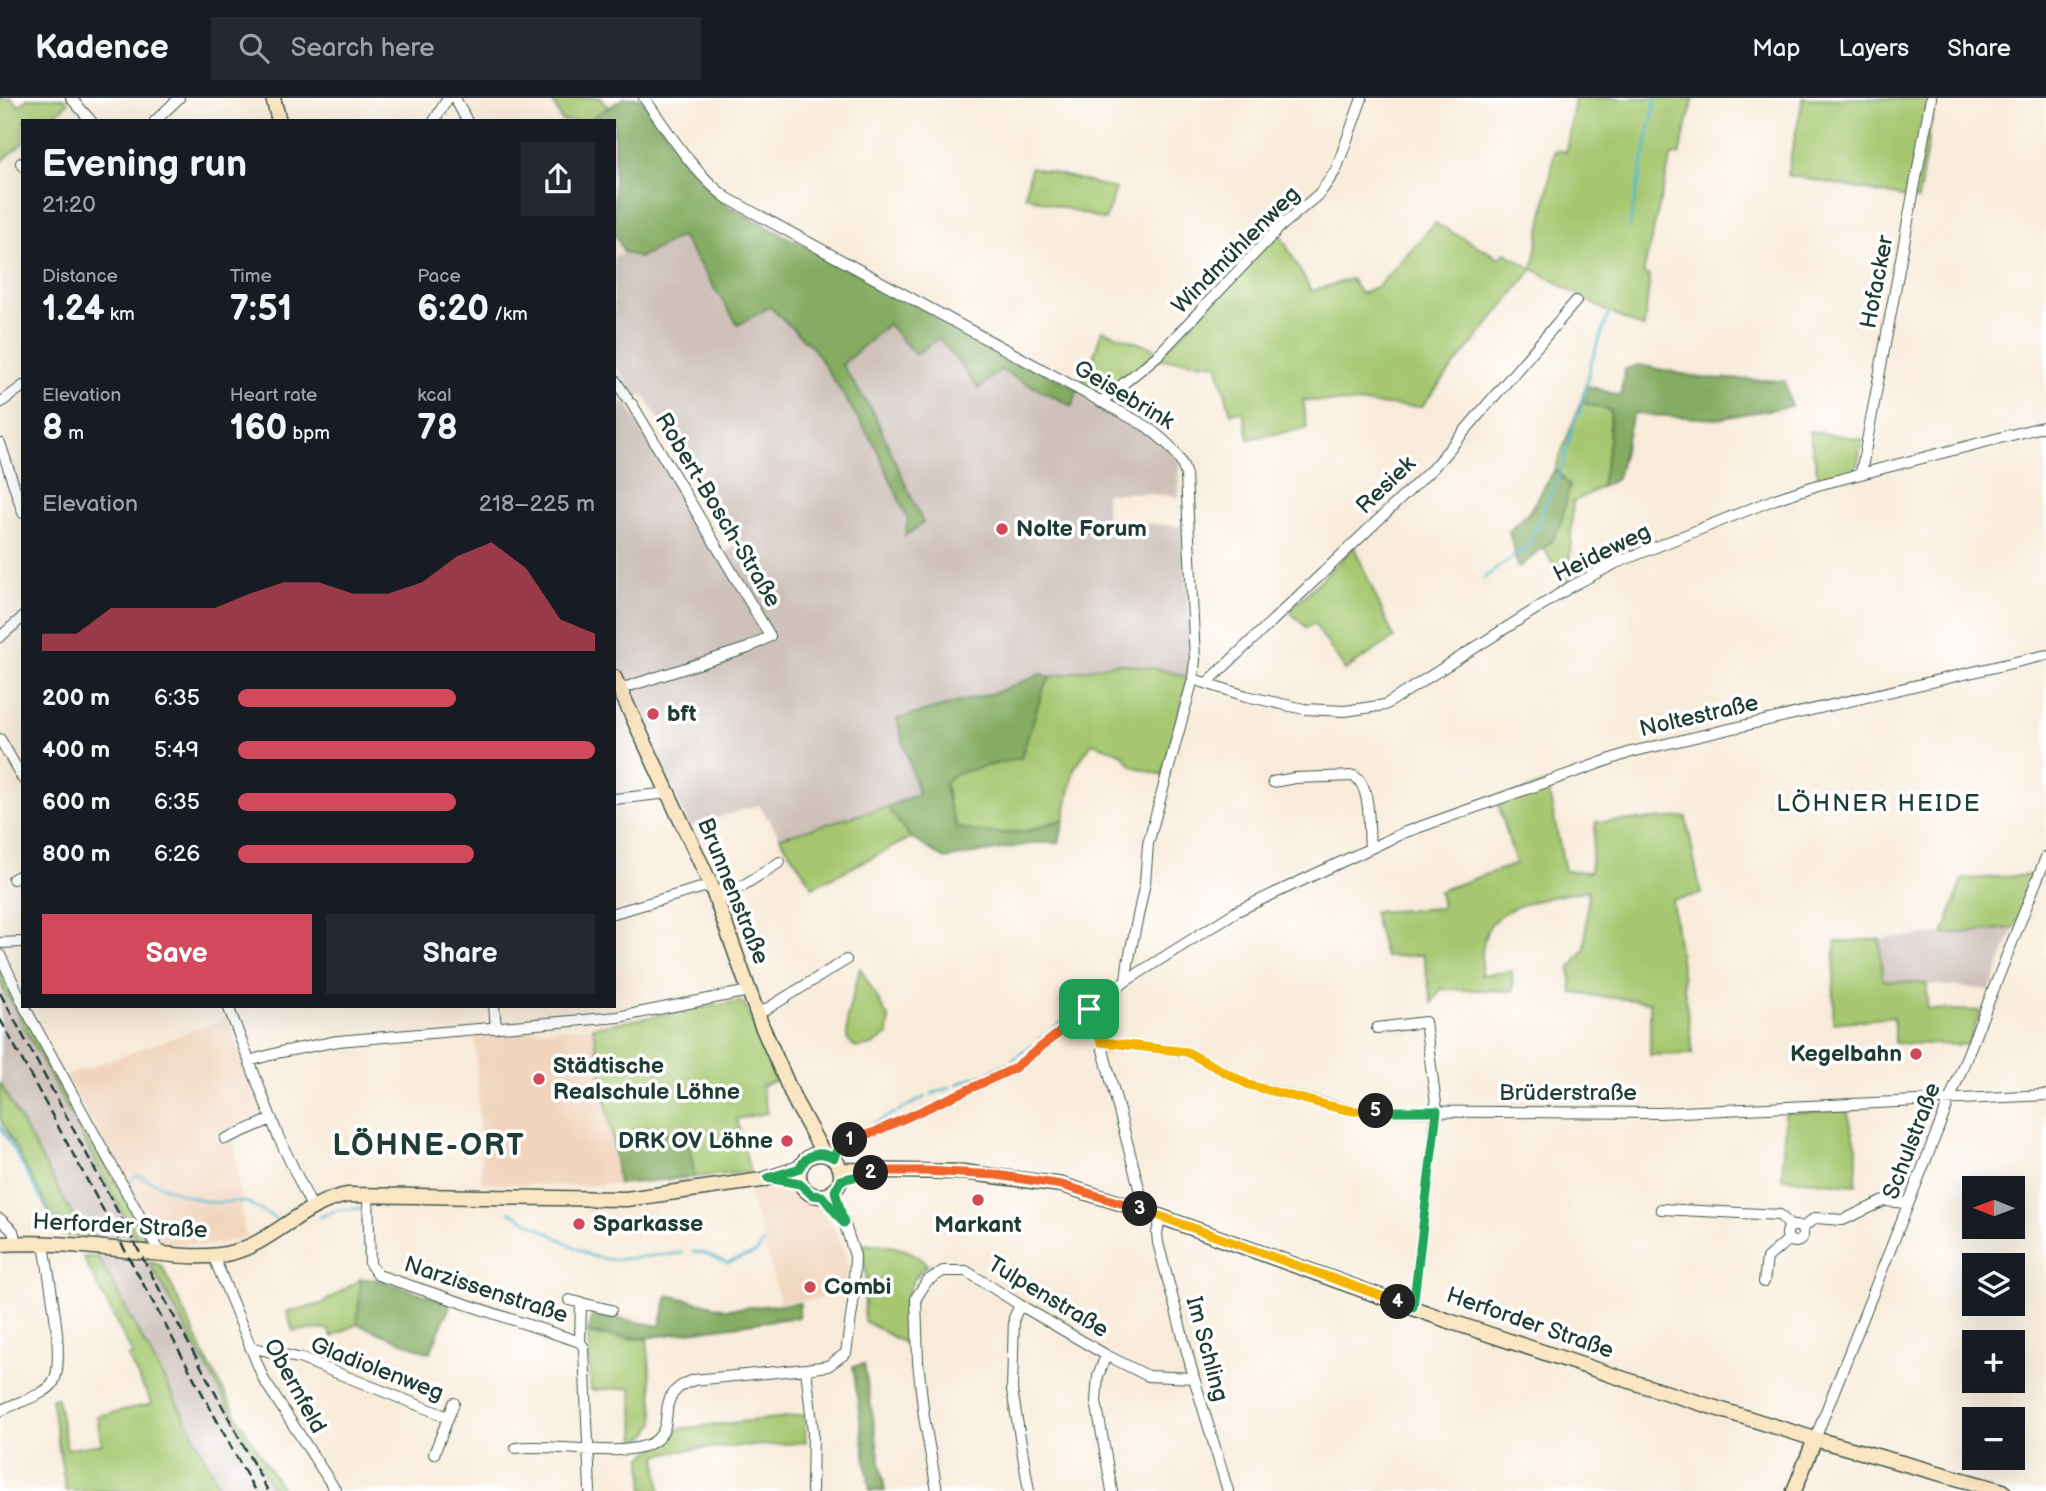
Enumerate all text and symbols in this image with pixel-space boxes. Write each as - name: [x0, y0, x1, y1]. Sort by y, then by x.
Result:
- search box: [211, 17, 701, 80]
- text: Kadence: [35, 28, 169, 68]
- icon: search: [235, 29, 273, 67]
- text: Search here: [291, 33, 435, 64]
- text: Map: [1752, 34, 1800, 63]
- text: Layers: [1838, 34, 1909, 63]
- text: Share: [1947, 34, 2011, 63]
- text: Evening run: [42, 142, 247, 187]
- button: share: [521, 142, 595, 216]
- street label: Windmühlenweg: [1166, 180, 1306, 320]
- text: 21:20: [42, 191, 96, 219]
- street label: Hofacker: [1854, 232, 1900, 331]
- text: Distance: [42, 265, 118, 288]
- text: Time: [230, 265, 272, 288]
- text: Pace: [417, 265, 461, 288]
- text: 1.24: [42, 288, 105, 331]
- text: 7:51: [230, 288, 292, 331]
- text: 6:20: [417, 288, 489, 331]
- text: km: [105, 303, 135, 326]
- text: /km: [489, 303, 528, 326]
- street label: Geisebrink: [1069, 354, 1180, 436]
- text: Elevation: [42, 384, 121, 407]
- text: Heart rate: [230, 384, 317, 407]
- text: kcal: [417, 384, 451, 407]
- text: 8: [42, 407, 63, 450]
- text: 160: [230, 407, 287, 450]
- text: 78: [417, 407, 458, 450]
- street label: Robert-Bosch-Straße: [649, 408, 787, 612]
- text: m: [63, 422, 84, 445]
- text: bpm: [287, 422, 330, 445]
- street label: Resiek: [1350, 450, 1422, 520]
- text: Elevation: [42, 490, 138, 518]
- text: 218–225 m: [479, 490, 595, 518]
- place label: Nolte Forum: [1016, 515, 1147, 543]
- street label: Heideweg: [1549, 517, 1655, 589]
- marker: Nolte Forum: [994, 521, 1010, 537]
- text: 200 m: [42, 684, 110, 712]
- text: 6:35: [154, 684, 200, 712]
- street label: Noltestraße: [1637, 689, 1761, 743]
- place label: bft: [667, 700, 697, 728]
- marker: bft: [645, 706, 661, 722]
- text: 400 m: [42, 736, 110, 764]
- text: 5:49: [154, 736, 199, 764]
- text: 600 m: [42, 788, 110, 816]
- text: 6:35: [154, 788, 200, 816]
- district label: LÖHNER HEIDE: [1776, 789, 1982, 818]
- street label: Brunnenstraße: [691, 814, 775, 968]
- text: 800 m: [42, 840, 110, 868]
- text: 6:26: [154, 840, 200, 868]
- button: Save: [42, 914, 312, 994]
- button: Share: [326, 914, 595, 994]
- pin: [1059, 979, 1119, 1039]
- icon: arrive: [1070, 990, 1108, 1028]
- place label: Kegelbahn: [1790, 1040, 1902, 1068]
- marker: Kegelbahn: [1908, 1046, 1924, 1062]
- place label: Städtische Realschule Löhne: [553, 1052, 740, 1106]
- marker: Städtische Realschule Löhne: [531, 1071, 547, 1087]
- street label: Brüderstraße: [1499, 1079, 1637, 1107]
- street label: Schulstraße: [1877, 1079, 1947, 1203]
- pin: 5: [1358, 1094, 1394, 1128]
- text: 5: [1370, 1099, 1381, 1122]
- pin: 1: [832, 1122, 868, 1158]
- district label: LÖHNE-ORT: [332, 1127, 526, 1164]
- place label: DRK OV Löhne: [618, 1127, 773, 1155]
- text: 1: [846, 1128, 854, 1151]
- marker: DRK OV Löhne: [779, 1133, 795, 1149]
- pin: 2: [854, 1156, 888, 1190]
- text: 2: [865, 1161, 876, 1184]
- north arrow: [1962, 1176, 2025, 1239]
- map controls: [1962, 1176, 2025, 1470]
- marker: Markant: [970, 1192, 986, 1208]
- pin: 3: [1122, 1192, 1158, 1226]
- text: 3: [1134, 1197, 1145, 1220]
- street label: Herforder Straße: [32, 1207, 208, 1245]
- place label: Sparkasse: [593, 1210, 703, 1238]
- place label: Markant: [934, 1211, 1022, 1239]
- marker: Sparkasse: [571, 1216, 587, 1232]
- street label: Narzissenstraße: [401, 1250, 571, 1330]
- street label: Tulpenstraße: [983, 1250, 1113, 1344]
- button: layers: [1962, 1253, 2025, 1316]
- place label: Combi: [824, 1273, 891, 1301]
- marker: Combi: [802, 1279, 818, 1295]
- street label: Herforder Straße: [1443, 1281, 1617, 1365]
- pin: 4: [1380, 1284, 1416, 1320]
- text: 4: [1392, 1290, 1403, 1313]
- street label: Im Schling: [1180, 1293, 1234, 1405]
- button: +: [1962, 1330, 2025, 1393]
- street label: Gladiolenweg: [306, 1331, 448, 1407]
- street label: Obernfeld: [258, 1334, 332, 1438]
- button: −: [1962, 1407, 2025, 1470]

